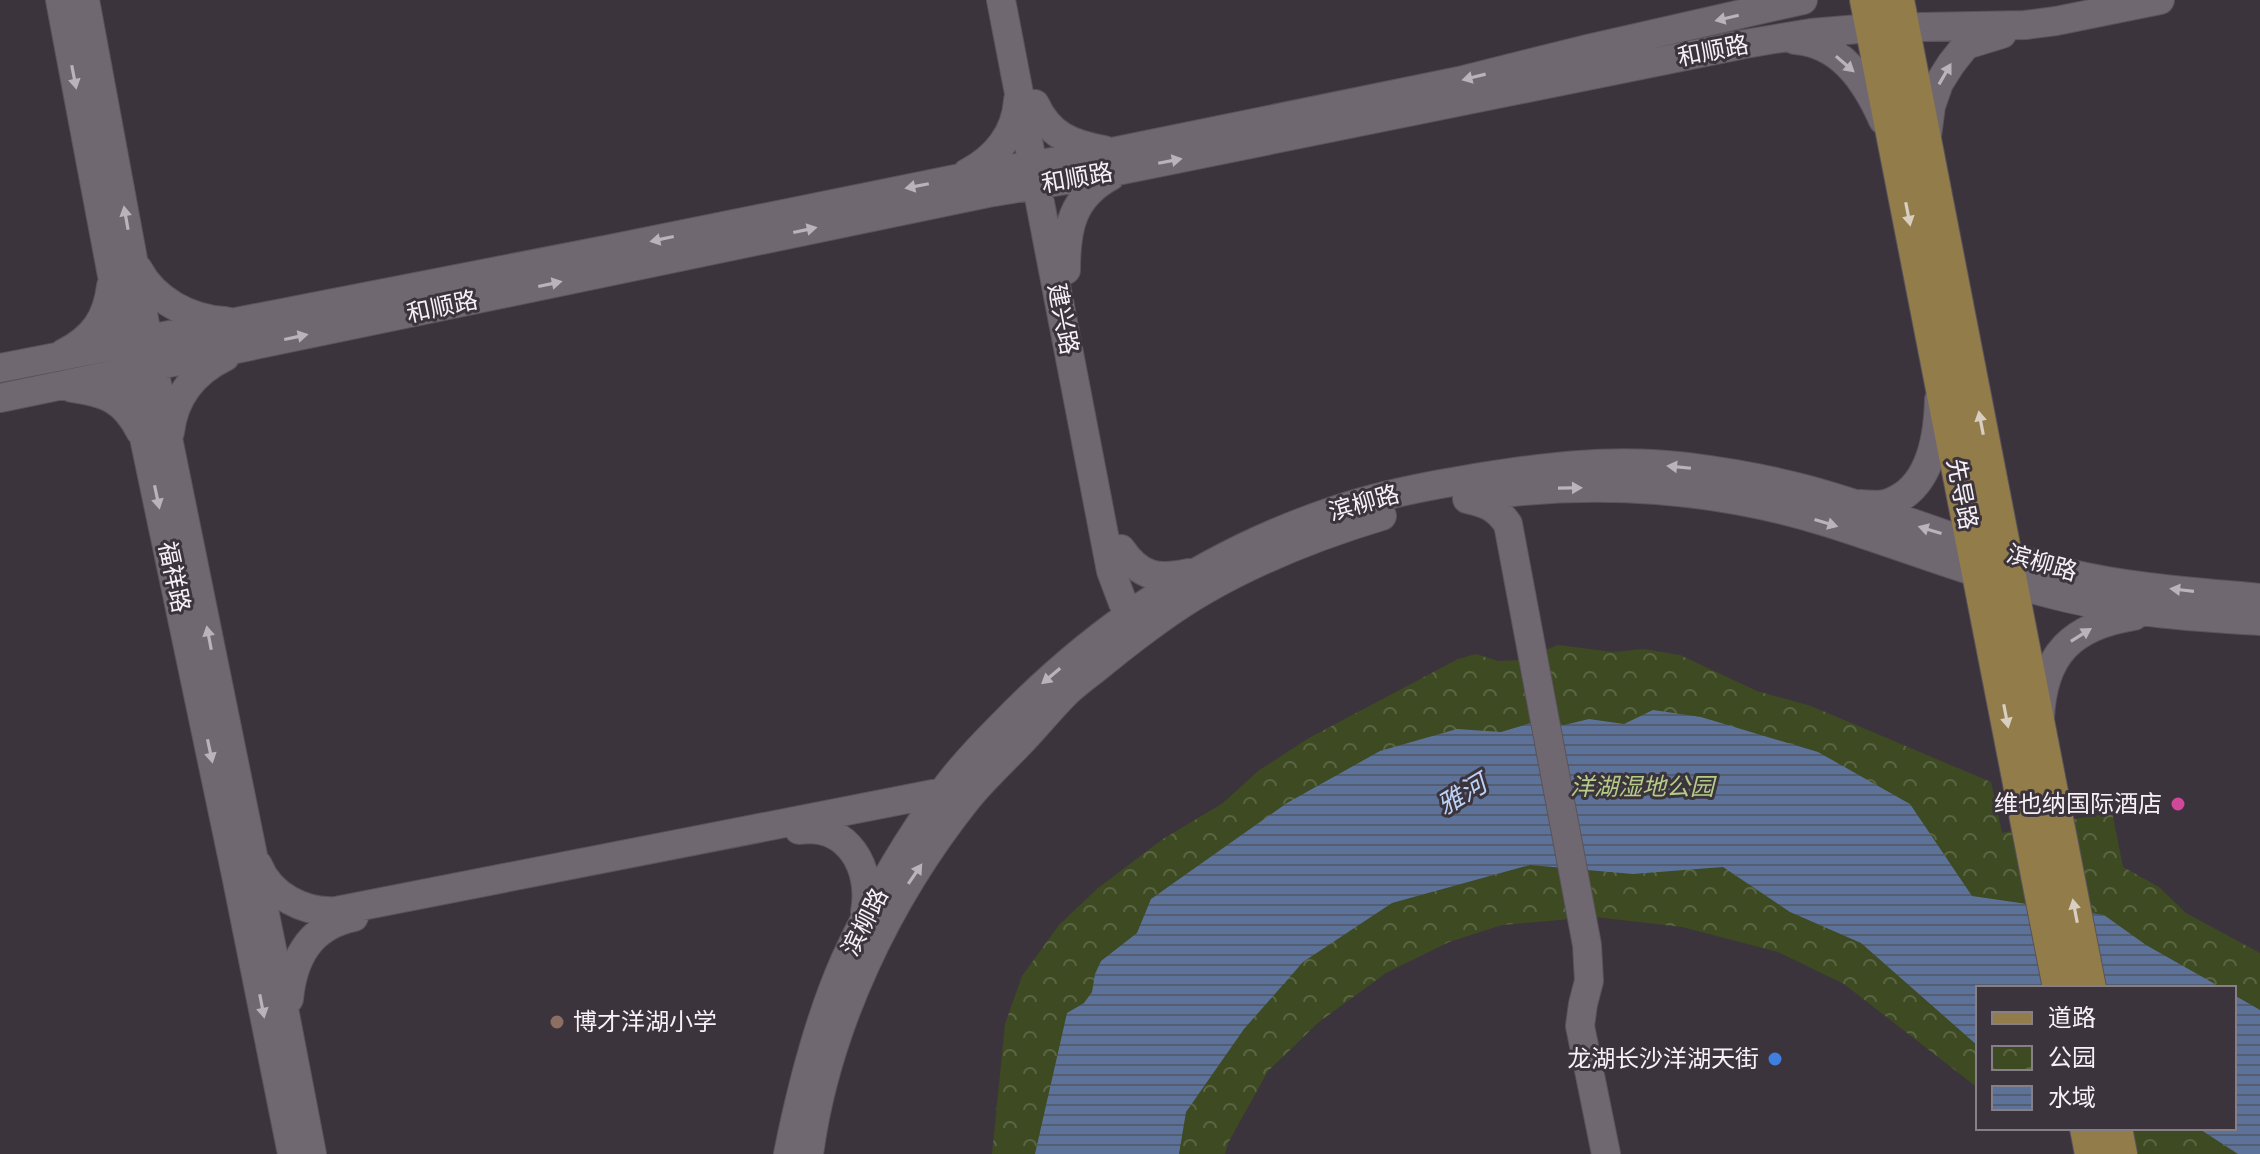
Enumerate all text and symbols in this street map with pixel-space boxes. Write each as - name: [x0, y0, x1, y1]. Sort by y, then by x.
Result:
- one-way arrow: [1715, 12, 1740, 25]
- street label: 和顺路: [1675, 30, 1751, 72]
- one-way arrow: [1836, 54, 1855, 72]
- one-way arrow: [1938, 63, 1952, 85]
- one-way arrow: [69, 64, 81, 89]
- one-way arrow: [1462, 72, 1487, 84]
- one-way arrow: [1158, 154, 1183, 167]
- street label: 和顺路: [1039, 158, 1115, 198]
- one-way arrow: [904, 180, 929, 193]
- one-way arrow: [1902, 202, 1914, 227]
- one-way arrow: [119, 206, 131, 231]
- one-way arrow: [792, 223, 817, 236]
- one-way arrow: [650, 233, 675, 245]
- one-way arrow: [538, 277, 563, 290]
- street label: 建兴路: [1042, 281, 1084, 357]
- street label: 和顺路: [404, 286, 480, 328]
- one-way arrow: [284, 331, 309, 343]
- one-way arrow: [1974, 410, 1986, 435]
- street label: 先导路: [1941, 456, 1983, 532]
- one-way arrow: [1666, 460, 1691, 473]
- street label: 滨柳路: [1326, 480, 1402, 526]
- one-way arrow: [1558, 482, 1583, 494]
- one-way arrow: [151, 484, 164, 509]
- one-way arrow: [1815, 517, 1839, 530]
- one-way arrow: [1918, 523, 1942, 536]
- street label: 福祥路: [153, 539, 195, 615]
- street label: 滨柳路: [2004, 540, 2080, 586]
- one-way arrow: [2170, 583, 2195, 596]
- one-way arrow: [202, 625, 215, 650]
- one-way arrow: [2070, 627, 2091, 642]
- one-way arrow: [1041, 667, 1061, 684]
- one-way arrow: [2000, 704, 2012, 729]
- one-way arrow: [204, 739, 217, 764]
- water label: 雅河: [1432, 766, 1497, 822]
- park label: 洋湖湿地公园: [1570, 773, 1717, 801]
- place label: 维也纳国际酒店: [1994, 790, 2162, 818]
- marker: 维也纳国际酒店: [2169, 795, 2187, 813]
- one-way arrow: [907, 863, 922, 884]
- street label: 滨柳路: [836, 884, 894, 960]
- one-way arrow: [2068, 899, 2081, 924]
- legend: [1976, 986, 2236, 1130]
- one-way arrow: [257, 993, 269, 1018]
- text: 道路: [2048, 1004, 2096, 1032]
- place label: 博才洋湖小学: [573, 1008, 717, 1036]
- marker: 博才洋湖小学: [548, 1013, 566, 1031]
- text: 公园: [2048, 1044, 2096, 1072]
- place label: 龙湖长沙洋湖天街: [1567, 1045, 1759, 1073]
- marker: 龙湖长沙洋湖天街: [1766, 1050, 1784, 1068]
- text: 水域: [2048, 1084, 2096, 1112]

